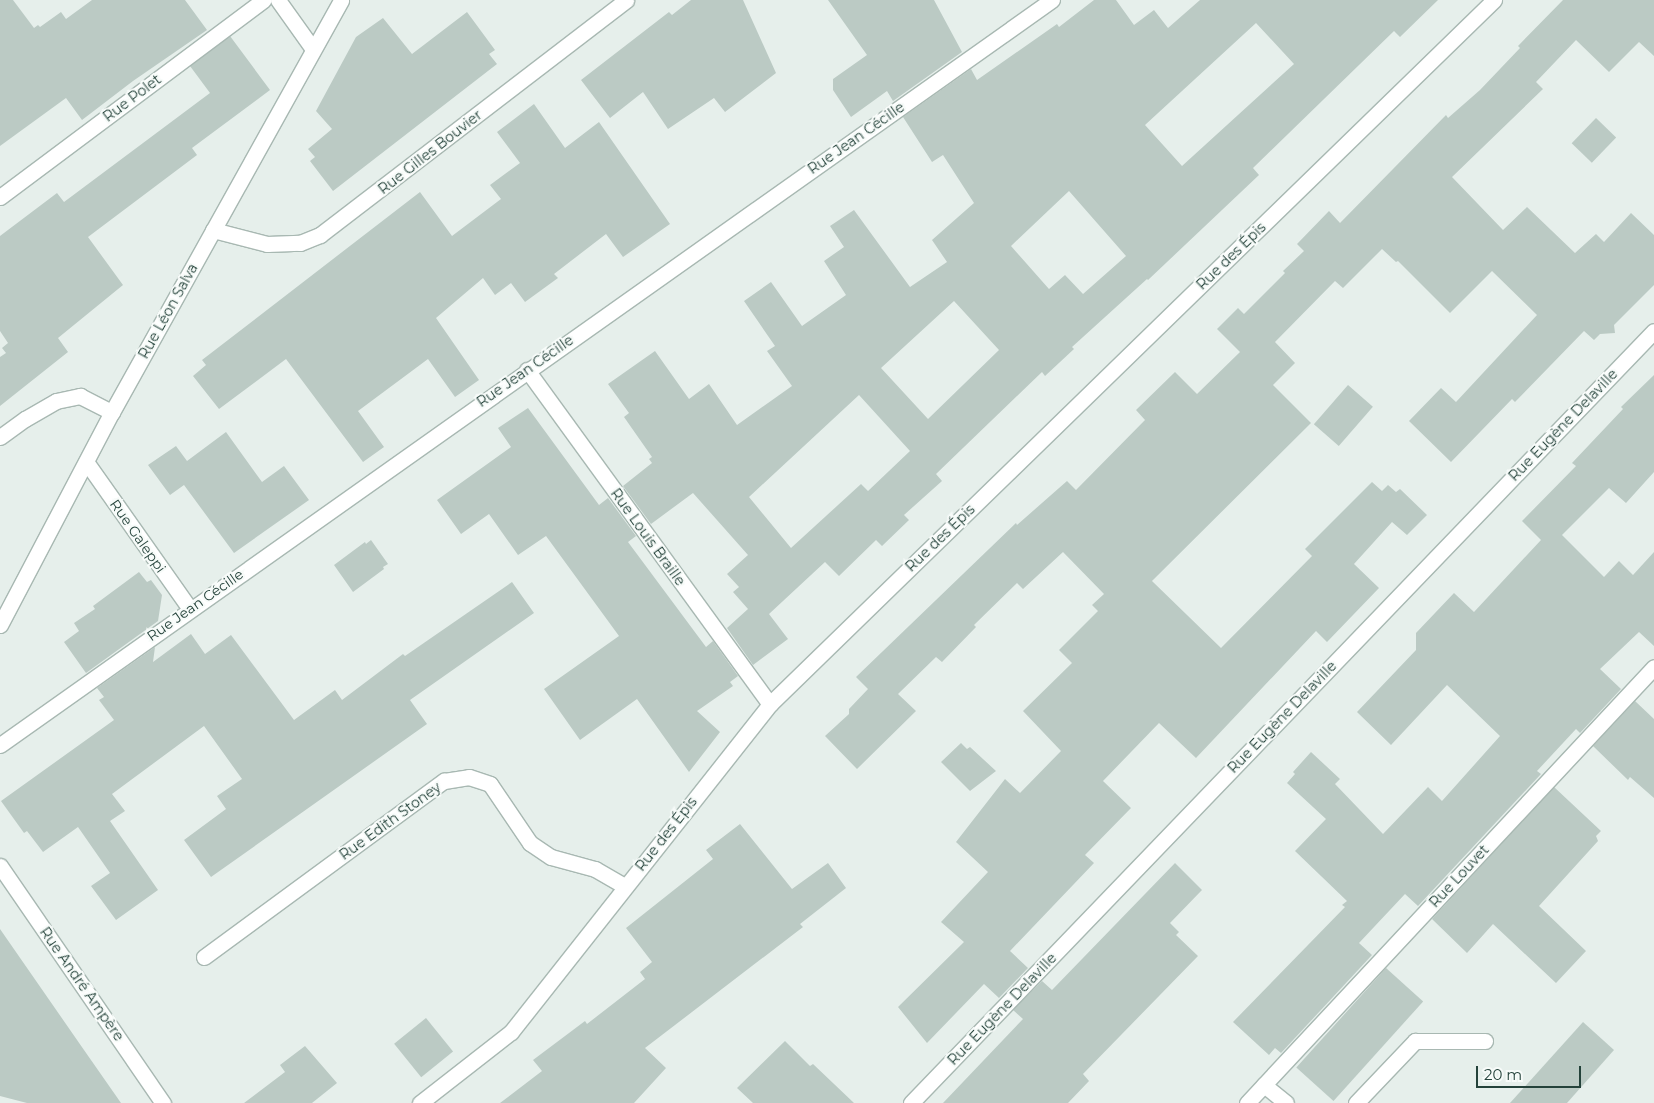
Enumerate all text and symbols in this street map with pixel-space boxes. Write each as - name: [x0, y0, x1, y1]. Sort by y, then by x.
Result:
- street label: Rue Polet: [100, 71, 164, 125]
- street label: Rue Jean Cécille: [805, 98, 907, 178]
- street label: Rue Gilles Bouvier: [375, 106, 485, 198]
- street label: Rue des Épis: [1193, 219, 1269, 293]
- street label: Rue Léon Salva: [135, 260, 201, 362]
- street label: Rue Jean Cécille: [474, 331, 576, 411]
- street label: Rue Eugène Delaville: [1505, 366, 1621, 484]
- street label: Rue Louis Braille: [607, 485, 689, 589]
- street label: Rue Galeppi: [107, 496, 169, 576]
- street label: Rue des Épis: [902, 501, 978, 575]
- street label: Rue Jean Cécille: [144, 565, 246, 645]
- street label: Rue Eugène Delaville: [1224, 658, 1340, 776]
- street label: Rue Edith Stoney: [336, 779, 444, 863]
- street label: Rue des Épis: [632, 794, 700, 874]
- street label: Rue Louvet: [1426, 841, 1492, 911]
- street label: Rue André Ampère: [36, 924, 128, 1044]
- street label: Rue Eugène Delaville: [944, 950, 1060, 1068]
- scale bar: [1479, 1056, 1584, 1088]
- text: 20 m: [1484, 1065, 1522, 1084]

